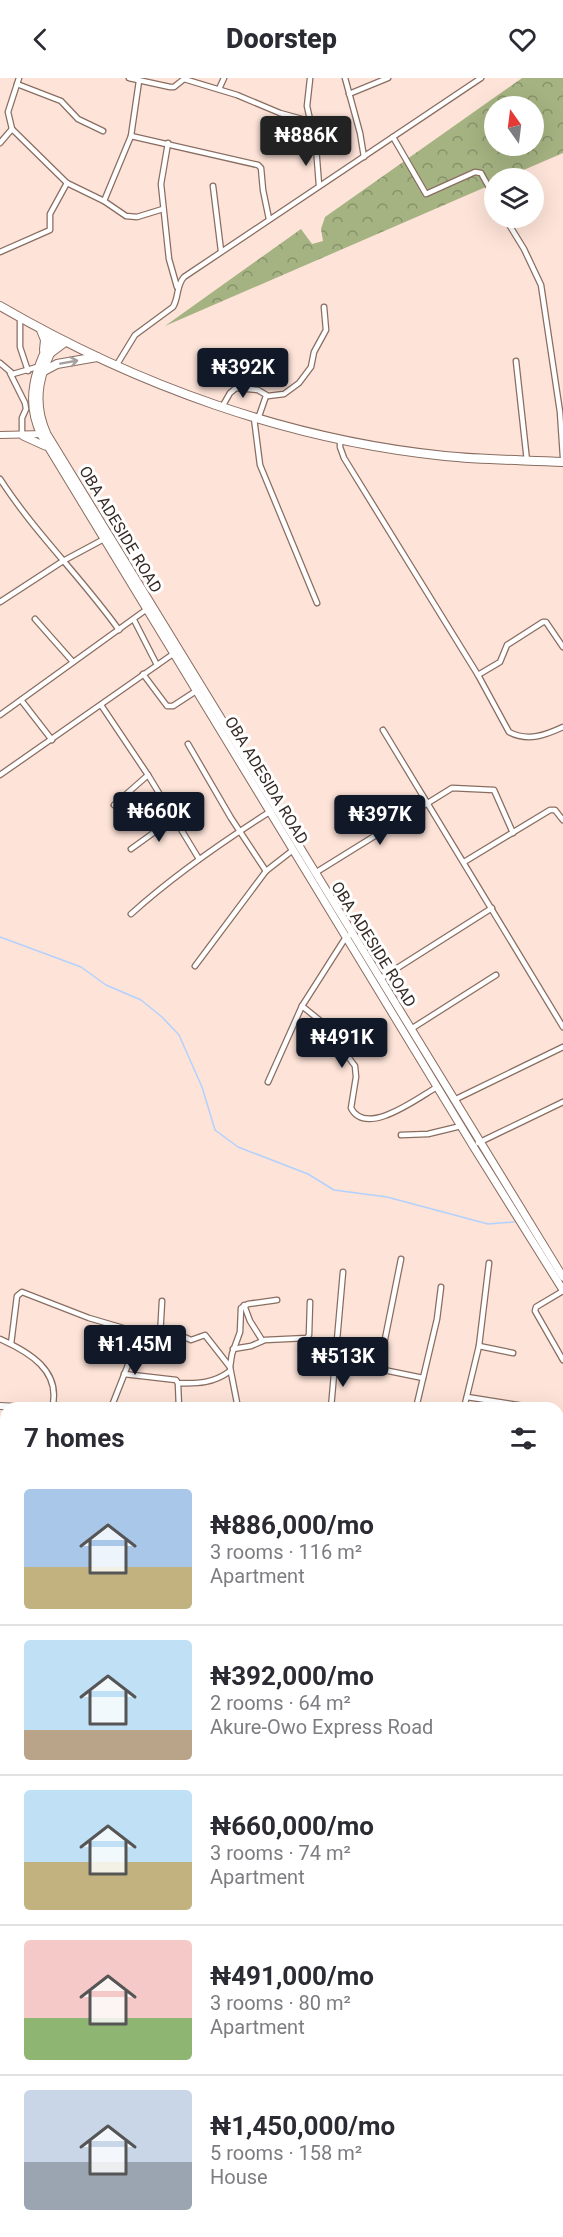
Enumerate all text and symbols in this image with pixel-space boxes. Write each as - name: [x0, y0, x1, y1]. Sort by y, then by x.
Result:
- icon: back: [24, 23, 57, 56]
- text: Doorstep: [226, 23, 337, 55]
- icon: heart: [506, 23, 539, 56]
- north arrow: [484, 96, 544, 156]
- map controls: [484, 96, 544, 228]
- pin: ₦886K: [264, 116, 348, 167]
- text: ₦886K: [274, 123, 338, 147]
- button: layers: [484, 168, 544, 228]
- pin: ₦392K: [201, 348, 285, 399]
- text: ₦392K: [211, 355, 275, 379]
- one-way arrow: [58, 356, 78, 367]
- street label: OBA ADESIDE ROAD: [75, 462, 166, 596]
- street label: OBA ADESIDA ROAD: [221, 713, 312, 848]
- pin: ₦660K: [117, 792, 201, 843]
- pin: ₦397K: [338, 795, 422, 846]
- text: ₦660K: [127, 799, 191, 823]
- text: ₦397K: [348, 802, 412, 826]
- street label: OBA ADESIDE ROAD: [327, 878, 420, 1011]
- pin: ₦491K: [300, 1018, 384, 1069]
- text: ₦491K: [310, 1025, 374, 1049]
- pin: ₦1.45M: [86, 1325, 184, 1376]
- text: ₦1.45M: [98, 1332, 172, 1356]
- pin: ₦513K: [301, 1337, 385, 1388]
- text: ₦513K: [311, 1344, 375, 1368]
- icon: filters: [507, 1422, 540, 1455]
- text: 7 homes: [24, 1423, 125, 1453]
- text: ₦886,000/mo: [210, 1510, 374, 1540]
- icon: home: [72, 1513, 144, 1585]
- text: 3 rooms · 116 m²: [210, 1540, 362, 1564]
- text: Apartment: [210, 1564, 305, 1588]
- text: ₦392,000/mo: [210, 1661, 374, 1691]
- icon: home: [72, 1664, 144, 1736]
- text: 2 rooms · 64 m²: [210, 1691, 351, 1715]
- text: Akure-Owo Express Road: [210, 1715, 433, 1739]
- text: ₦660,000/mo: [210, 1811, 374, 1841]
- icon: home: [72, 1814, 144, 1886]
- text: 3 rooms · 74 m²: [210, 1841, 351, 1865]
- text: Apartment: [210, 1865, 305, 1889]
- text: ₦491,000/mo: [210, 1961, 374, 1991]
- icon: home: [72, 1964, 144, 2036]
- text: 3 rooms · 80 m²: [210, 1991, 351, 2015]
- text: Apartment: [210, 2015, 305, 2039]
- text: ₦1,450,000/mo: [210, 2111, 395, 2141]
- icon: home: [72, 2114, 144, 2186]
- text: 5 rooms · 158 m²: [210, 2141, 362, 2165]
- text: House: [210, 2165, 268, 2189]

